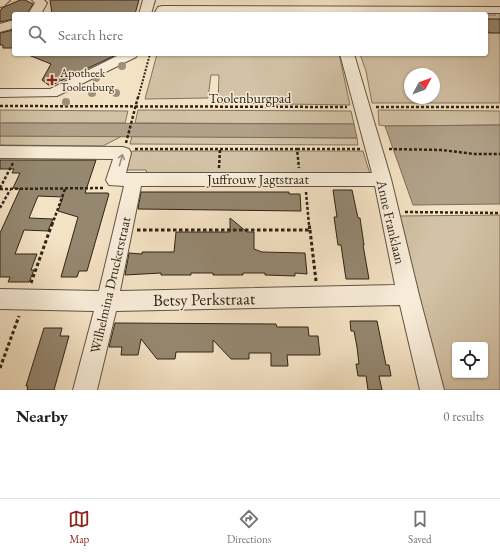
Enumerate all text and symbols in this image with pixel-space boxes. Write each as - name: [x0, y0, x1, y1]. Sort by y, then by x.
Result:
- search box: [12, 12, 488, 56]
- icon: search: [26, 23, 48, 45]
- text: Search here: [58, 25, 123, 44]
- place label: Apotheek Toolenburg: [59, 65, 115, 95]
- north arrow: [404, 68, 440, 104]
- marker: Apotheek Toolenburg: [47, 75, 57, 85]
- street label: Toolenburgpad: [209, 89, 292, 107]
- one-way arrow: [118, 154, 125, 167]
- street label: Juffrouw Jagtstraat: [206, 170, 309, 188]
- street label: Anne Franklaan: [372, 177, 410, 267]
- street label: Wilhelmina Druckerstraat: [86, 214, 135, 355]
- street label: Betsy Perkstraat: [153, 287, 256, 311]
- map controls: [452, 342, 488, 378]
- button: locate: [452, 342, 488, 378]
- text: Nearby: [16, 405, 68, 427]
- text: 0 results: [443, 408, 484, 425]
- tab: Map: [68, 508, 90, 546]
- tab: Directions: [227, 508, 271, 546]
- tab: Saved: [408, 508, 432, 546]

